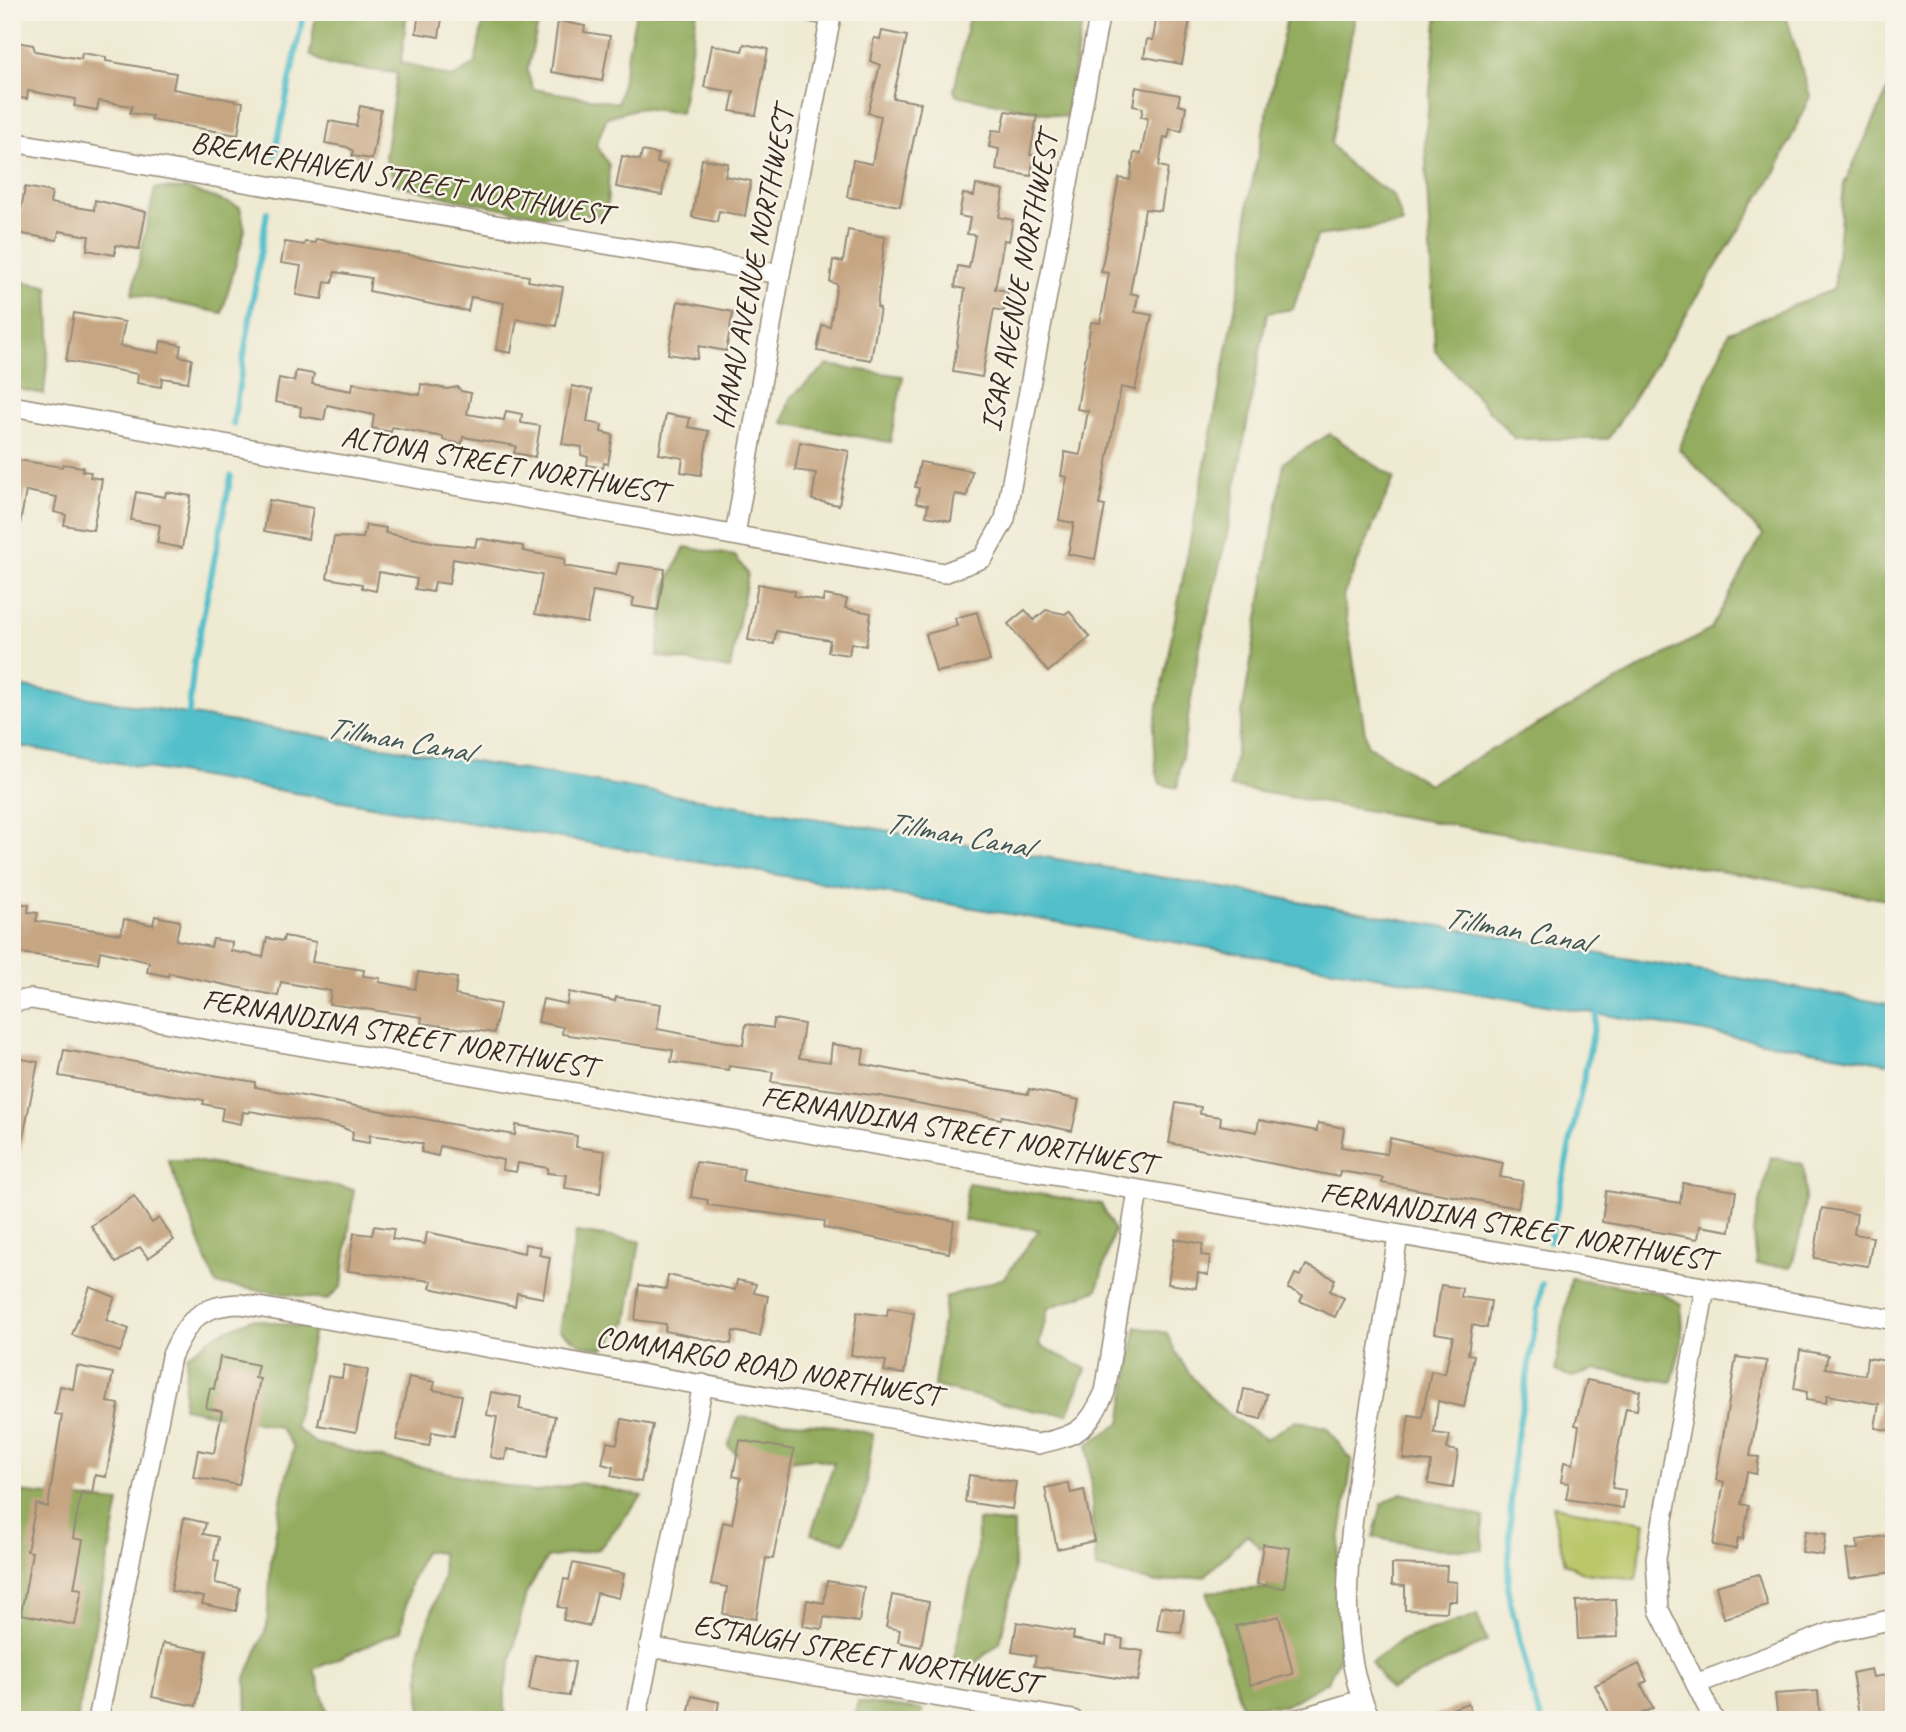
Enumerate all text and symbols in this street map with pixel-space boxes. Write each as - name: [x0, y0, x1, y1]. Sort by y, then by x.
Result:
- street label: HANAU AVENUE NORTHWEST: [703, 97, 804, 431]
- street label: BREMERHAVEN STREET NORTHWEST: [188, 122, 621, 235]
- street label: ISAR AVENUE NORTHWEST: [971, 122, 1068, 435]
- street label: ALTONA STREET NORTHWEST: [339, 417, 677, 513]
- water label: Tillman Canal: [323, 706, 485, 774]
- water label: Tillman Canal: [882, 801, 1044, 869]
- water label: Tillman Canal: [1441, 896, 1603, 964]
- street label: FERNANDINA STREET NORTHWEST: [199, 980, 606, 1088]
- street label: FERNANDINA STREET NORTHWEST: [758, 1077, 1165, 1185]
- street label: FERNANDINA STREET NORTHWEST: [1317, 1173, 1724, 1281]
- street label: COMMARGO ROAD NORTHWEST: [593, 1317, 950, 1416]
- street label: ESTAUGH STREET NORTHWEST: [691, 1605, 1049, 1704]

